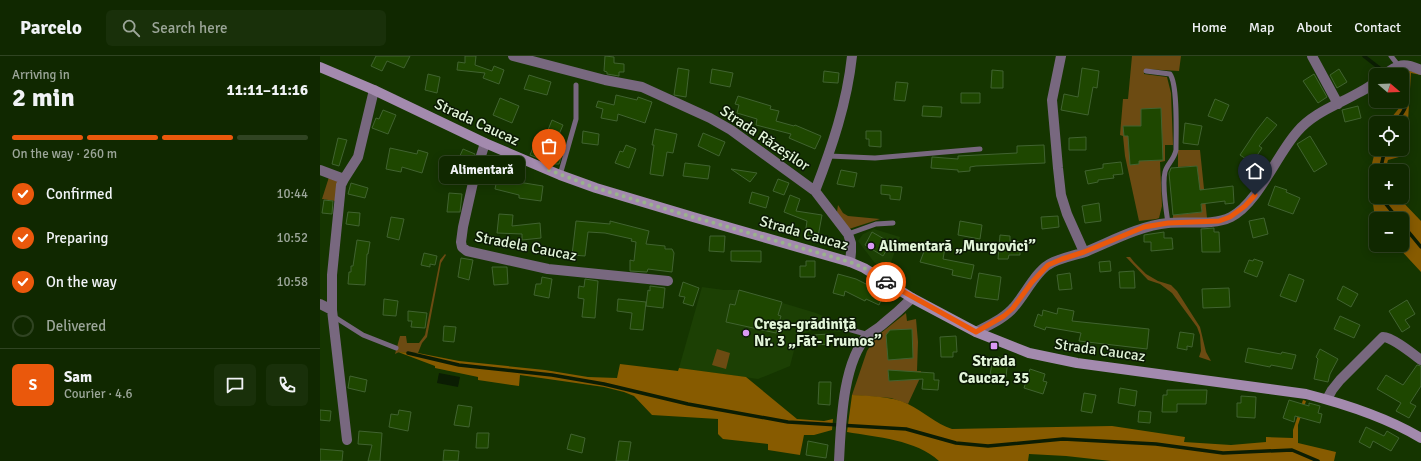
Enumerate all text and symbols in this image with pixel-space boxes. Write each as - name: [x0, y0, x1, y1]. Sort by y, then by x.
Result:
- search box: [106, 10, 386, 46]
- text: Parcelo: [20, 16, 82, 40]
- icon: search: [120, 17, 142, 39]
- text: Search here: [152, 19, 227, 37]
- text: Home: [1192, 19, 1227, 36]
- text: Map: [1249, 19, 1274, 36]
- text: About: [1296, 19, 1332, 36]
- text: Contact: [1354, 19, 1401, 36]
- text: Arriving in: [12, 67, 70, 83]
- north arrow: [1369, 68, 1409, 108]
- map controls: [1369, 68, 1409, 252]
- text: 11:11–11:16: [227, 81, 308, 99]
- text: 2 min: [12, 82, 75, 114]
- street label: Strada Caucaz: [432, 95, 523, 150]
- street label: Strada Răzeșilor: [717, 101, 814, 175]
- button: locate: [1369, 116, 1409, 156]
- pin: [532, 129, 566, 170]
- icon: bag: [538, 135, 560, 157]
- text: On the way · 260 m: [12, 146, 117, 162]
- pin: [1238, 154, 1272, 195]
- callout: Alimentară: [439, 156, 525, 184]
- icon: home: [1244, 160, 1266, 182]
- text: Alimentară: [450, 162, 514, 178]
- button: +: [1369, 164, 1409, 204]
- icon: check: [12, 183, 34, 205]
- text: Confirmed: [46, 185, 113, 203]
- text: 10:44: [276, 186, 308, 202]
- street label: Strada Caucaz: [758, 212, 851, 254]
- button: −: [1369, 212, 1409, 252]
- icon: check: [12, 227, 34, 249]
- street label: Stradela Caucaz: [474, 227, 579, 265]
- text: Preparing: [46, 229, 109, 247]
- text: 10:52: [276, 230, 308, 246]
- place label: Alimentară „Murgovici”: [879, 237, 1036, 255]
- marker: Alimentară „Murgovici”: [866, 241, 876, 251]
- courier: [866, 262, 906, 302]
- icon: check: [12, 271, 34, 293]
- icon: car: [875, 271, 897, 293]
- text: On the way: [46, 273, 117, 291]
- text: 10:58: [276, 274, 308, 290]
- place label: Creşa-grădiniţă Nr. 3 „Făt- Frumos”: [754, 315, 882, 350]
- text: Delivered: [46, 317, 106, 335]
- marker: Creşa-grădiniţă Nr. 3 „Făt- Frumos”: [741, 328, 751, 338]
- street label: Strada Caucaz: [1053, 335, 1147, 365]
- marker: Strada Caucaz, 35: [989, 341, 999, 351]
- place label: Strada Caucaz, 35: [959, 352, 1029, 387]
- button: chat: [214, 364, 256, 406]
- button: phone: [266, 364, 308, 406]
- text: Sam: [64, 368, 92, 386]
- text: S: [29, 376, 37, 394]
- text: Courier · 4.6: [64, 386, 133, 402]

